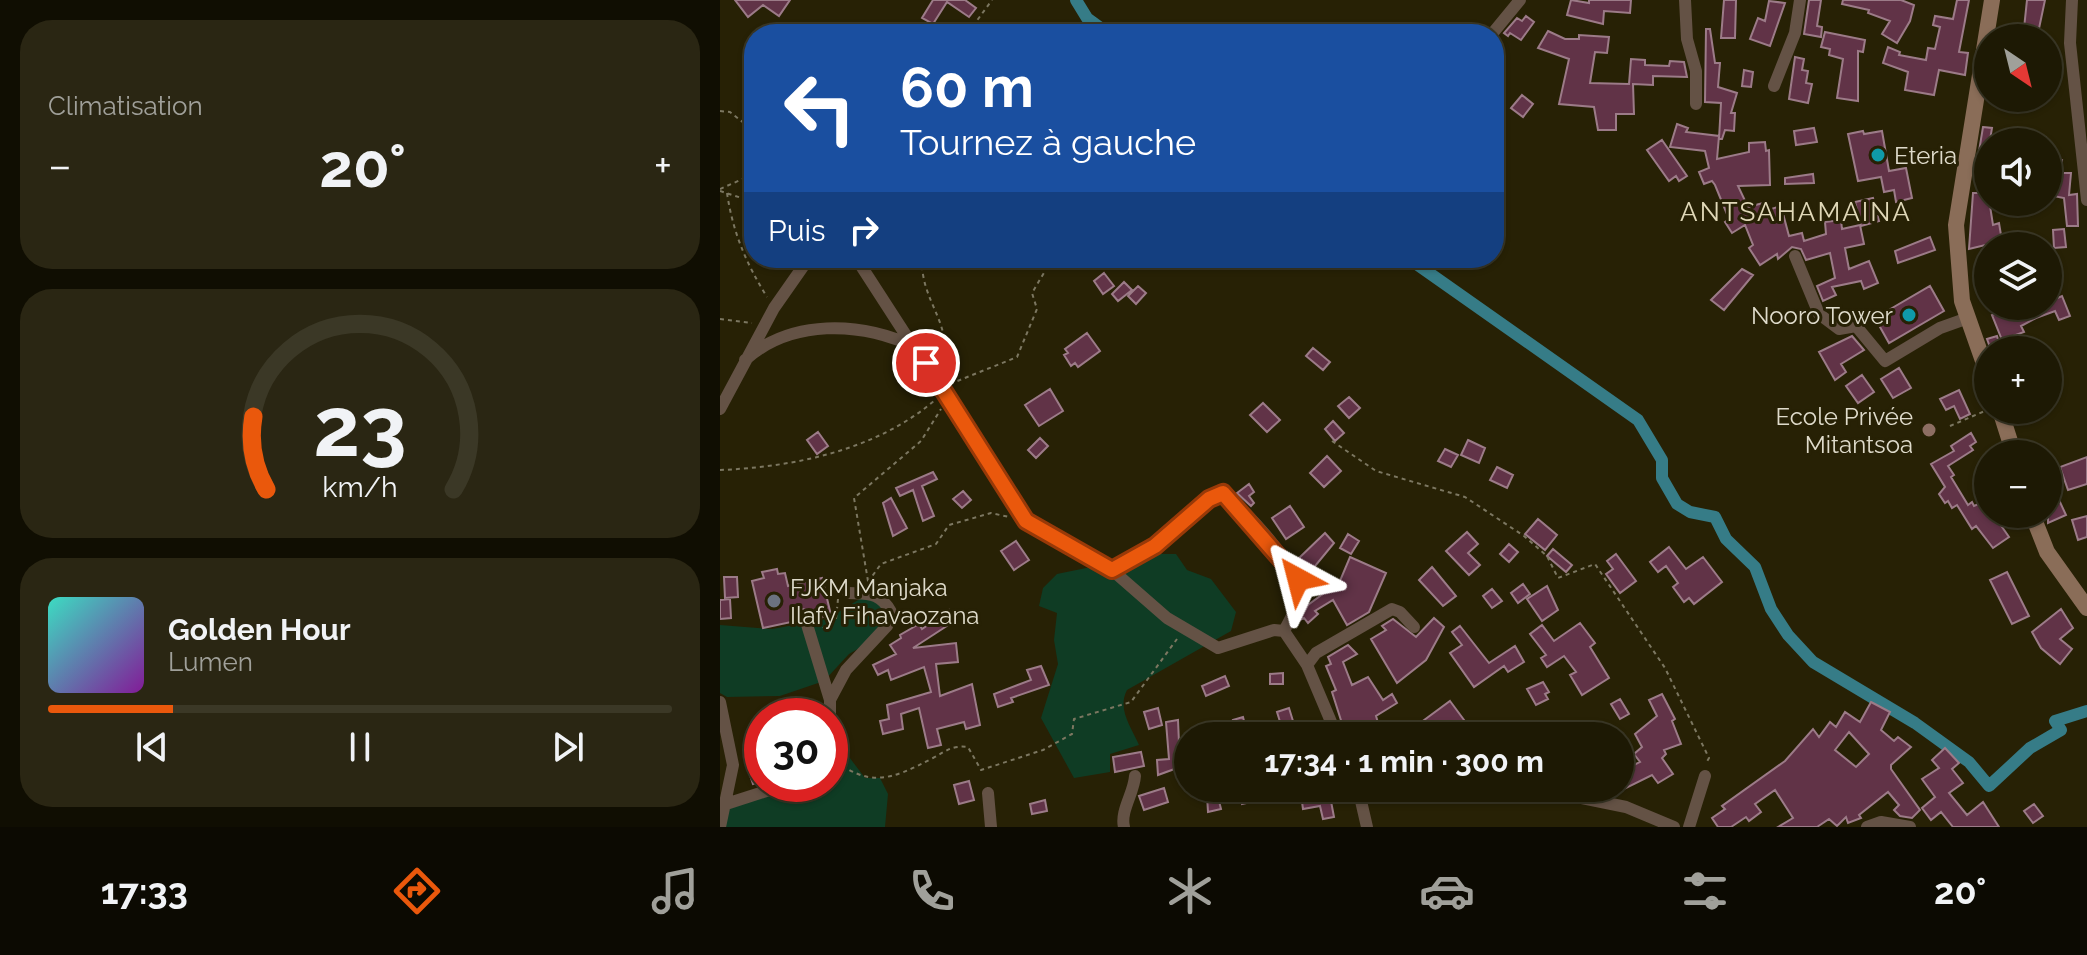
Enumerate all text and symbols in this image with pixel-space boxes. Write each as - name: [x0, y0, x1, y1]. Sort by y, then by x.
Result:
- north arrow: [1974, 24, 2062, 112]
- map controls: [1974, 24, 2062, 528]
- text: 60 m: [900, 54, 1034, 120]
- icon: left: [768, 56, 872, 160]
- text: Climatisation: [48, 91, 203, 121]
- text: Tournez à gauche: [900, 121, 1196, 163]
- button: sound: [1974, 128, 2062, 216]
- text: 20°: [319, 131, 406, 201]
- text: −: [48, 140, 72, 191]
- text: +: [654, 140, 672, 191]
- place label: Eteria: [1894, 141, 1957, 170]
- marker: Eteria: [1869, 146, 1887, 164]
- district label: ANTSAHAMAINA: [1680, 197, 1912, 227]
- icon: right: [842, 208, 886, 252]
- text: Puis: [768, 213, 826, 248]
- button: layers: [1974, 232, 2062, 320]
- place label: Nooro Tower: [1751, 301, 1894, 330]
- marker: Nooro Tower: [1900, 306, 1918, 324]
- pin: [892, 329, 960, 397]
- button: +: [1974, 336, 2062, 424]
- icon: arrive: [904, 341, 948, 385]
- text: 23: [313, 377, 407, 474]
- place label: Ecole Privée Mitantsoa: [1776, 402, 1913, 459]
- marker: Ecole Privée Mitantsoa: [1920, 421, 1938, 439]
- button: −: [1974, 440, 2062, 528]
- text: km/h: [322, 470, 398, 504]
- position arrow: [1256, 537, 1340, 621]
- place label: FJKM Manjaka Ilafy Fihavaozana: [790, 573, 979, 630]
- marker: FJKM Manjaka Ilafy Fihavaozana: [765, 592, 783, 610]
- text: Golden Hour: [168, 612, 351, 647]
- text: Lumen: [168, 647, 253, 677]
- speed limit sign: 30: [744, 698, 848, 802]
- icon: previous: [130, 725, 174, 769]
- icon: pause: [338, 725, 382, 769]
- icon: next: [546, 725, 590, 769]
- text: 17:34 · 1 min · 300 m: [1264, 744, 1544, 779]
- icon: directions: [389, 863, 445, 919]
- icon: music: [647, 863, 703, 919]
- icon: phone: [904, 863, 960, 919]
- icon: climate: [1162, 863, 1218, 919]
- icon: car: [1419, 863, 1475, 919]
- icon: filters: [1677, 863, 1733, 919]
- text: 17:33: [101, 870, 188, 912]
- text: 20°: [1934, 870, 1986, 912]

